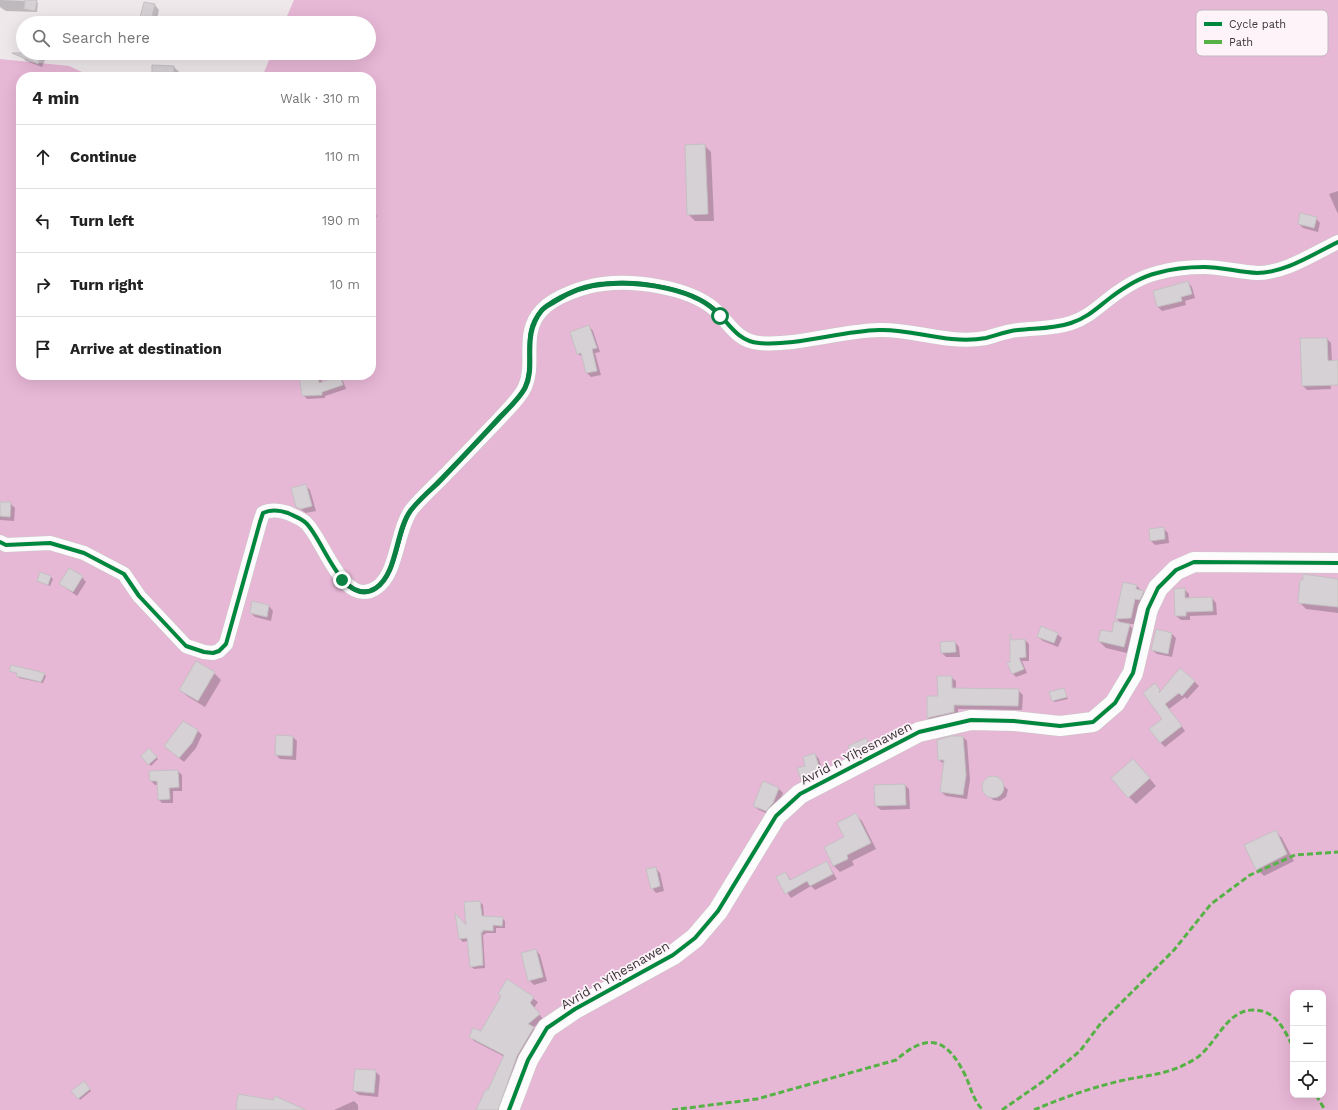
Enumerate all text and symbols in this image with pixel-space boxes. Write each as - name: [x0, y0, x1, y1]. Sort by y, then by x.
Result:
- legend: [1196, 10, 1328, 56]
- search box: [16, 16, 376, 60]
- text: Cycle path: [1229, 18, 1286, 31]
- icon: search: [30, 27, 52, 49]
- text: Search here: [62, 29, 150, 47]
- text: Path: [1229, 36, 1253, 49]
- text: 4 min: [32, 88, 79, 108]
- text: Walk · 310 m: [280, 91, 360, 106]
- icon: ahead: [32, 146, 54, 168]
- text: Continue: [70, 148, 137, 166]
- text: 110 m: [325, 149, 360, 164]
- icon: left: [32, 210, 54, 232]
- text: Turn left: [70, 212, 134, 230]
- text: 190 m: [322, 213, 360, 228]
- icon: right: [32, 274, 54, 296]
- text: Turn right: [70, 276, 143, 294]
- text: 10 m: [330, 277, 360, 292]
- route start: [711, 307, 729, 325]
- icon: arrive: [32, 338, 54, 360]
- text: Arrive at destination: [70, 340, 222, 358]
- route end: [333, 571, 351, 589]
- street label: Avrid n Yiḥesnawen: [798, 718, 914, 788]
- street label: Avrid n Yiḥesnawen: [558, 938, 672, 1012]
- map controls: [1290, 990, 1326, 1098]
- button: +: [1290, 990, 1326, 1026]
- button: −: [1290, 1026, 1326, 1062]
- button: locate: [1290, 1062, 1326, 1098]

